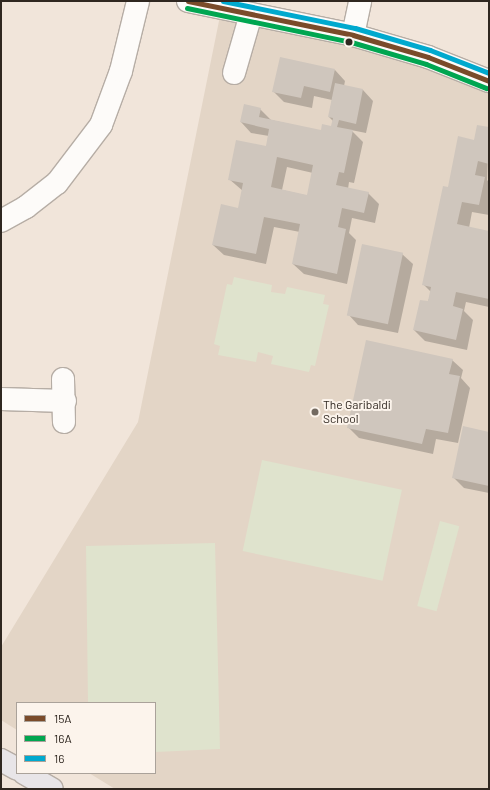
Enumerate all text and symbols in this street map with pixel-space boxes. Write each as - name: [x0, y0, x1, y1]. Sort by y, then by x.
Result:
- unlabelled marker: [344, 37, 354, 47]
- place label: The Garibaldi School: [323, 398, 391, 426]
- marker: The Garibaldi School: [310, 407, 320, 417]
- legend: [16, 702, 156, 774]
- text: 15A: [54, 711, 72, 725]
- text: 16A: [54, 731, 72, 745]
- text: 16: [54, 751, 64, 765]

